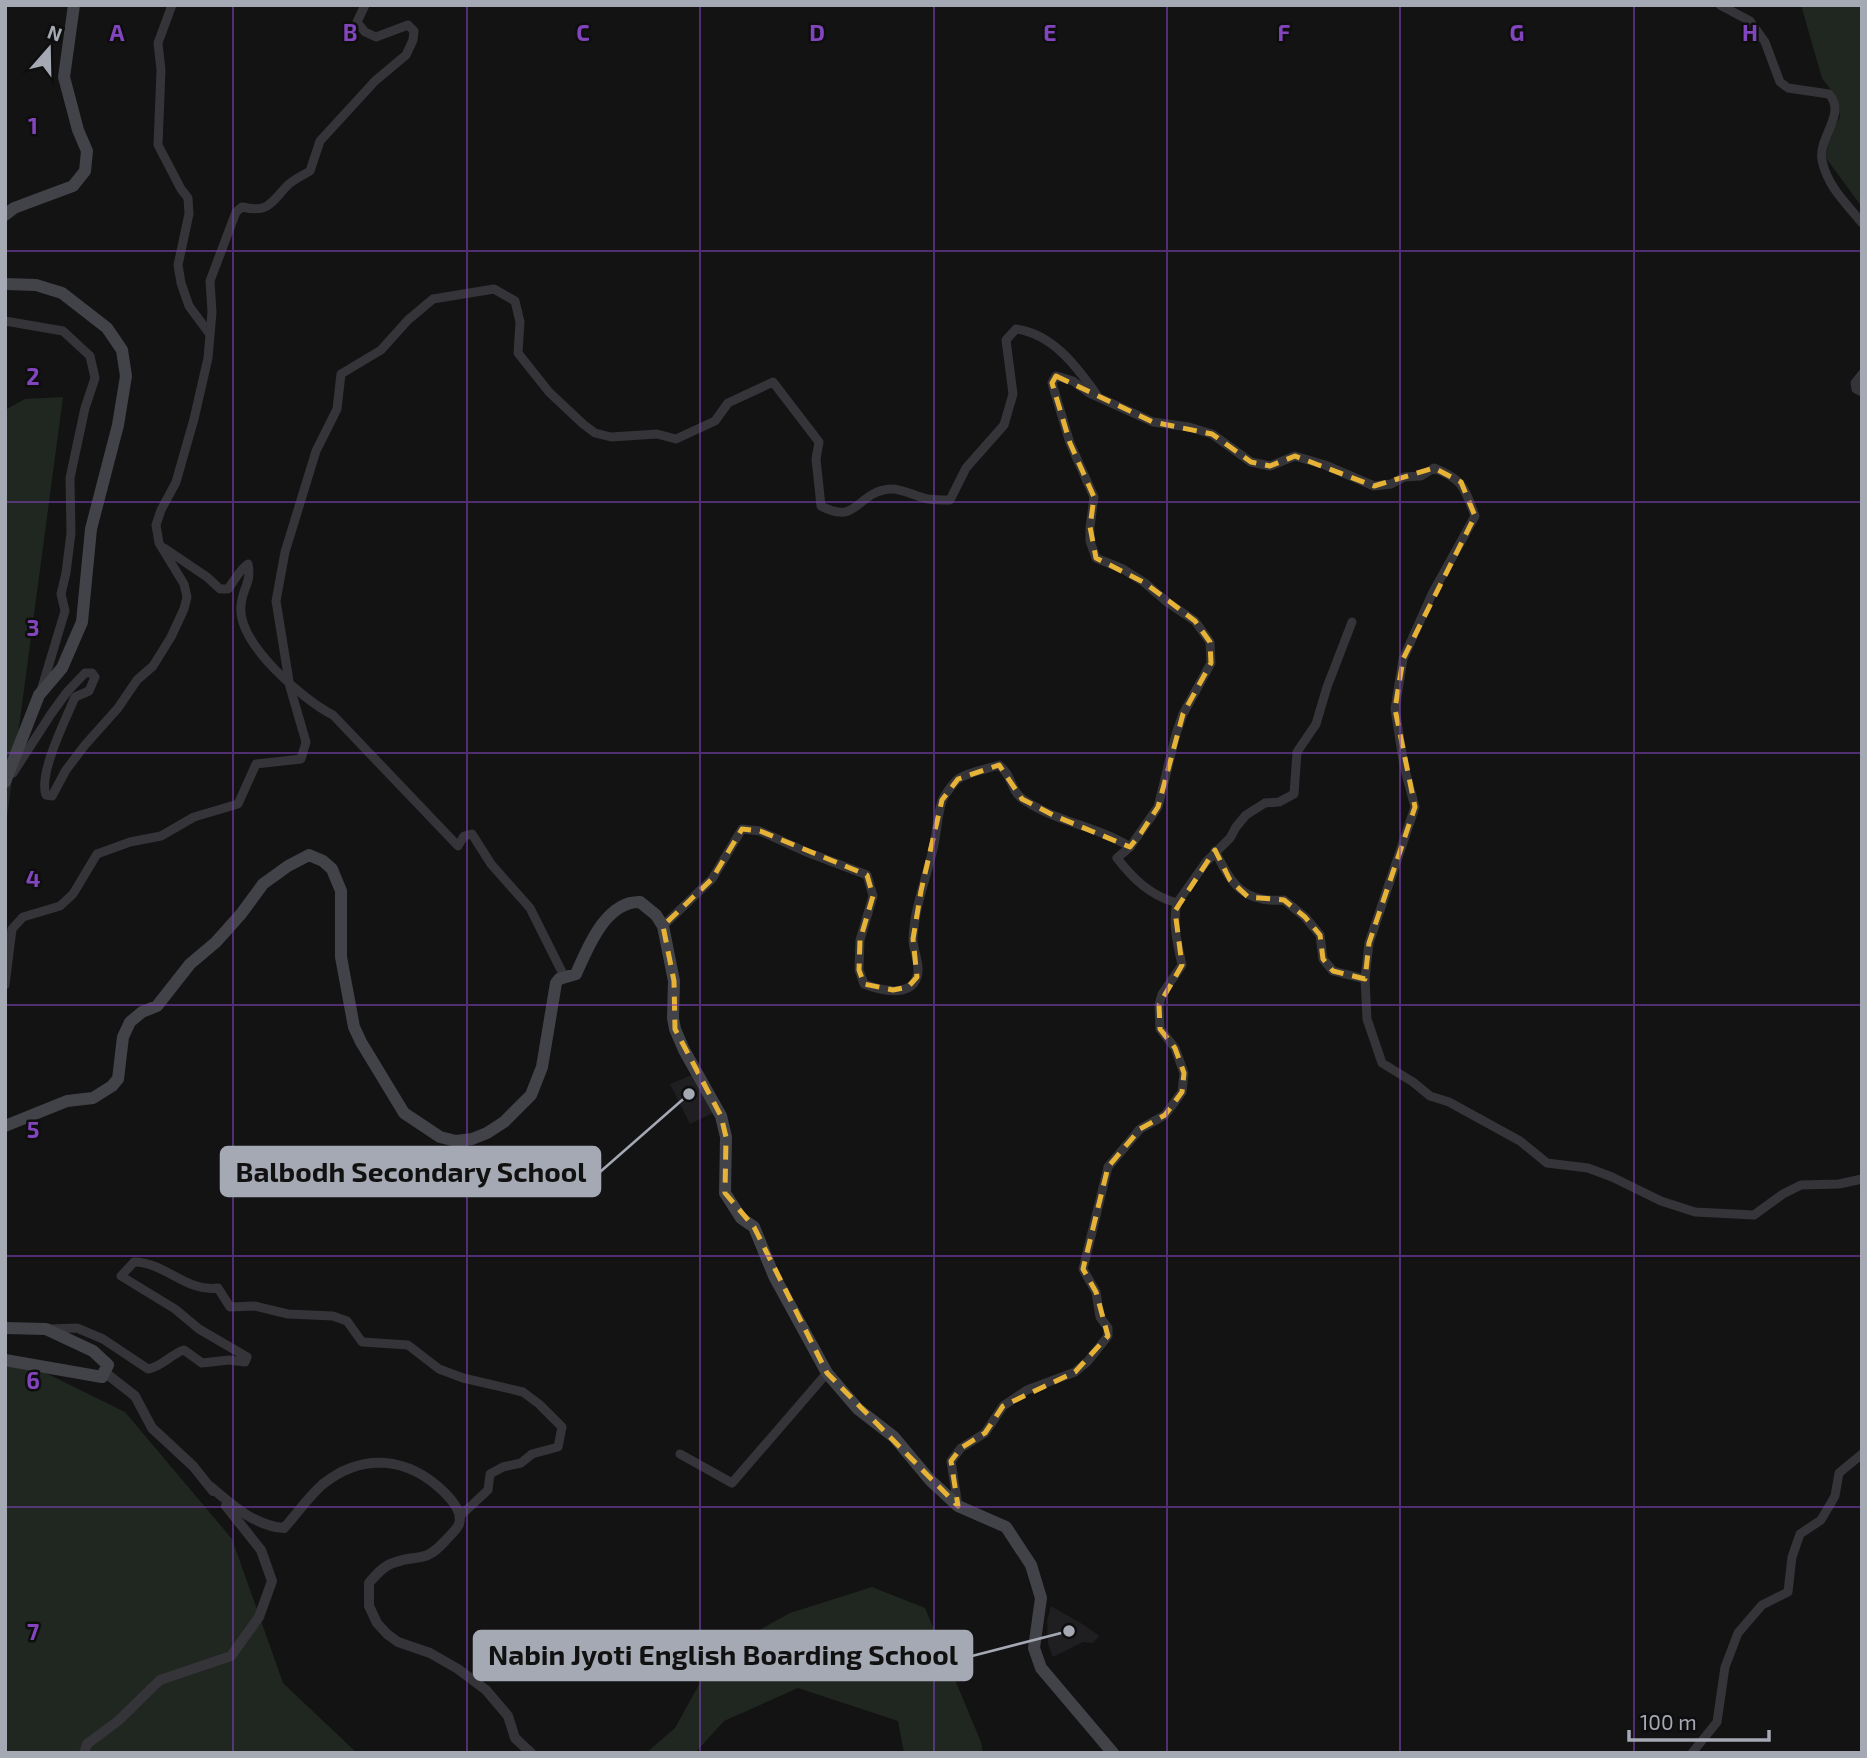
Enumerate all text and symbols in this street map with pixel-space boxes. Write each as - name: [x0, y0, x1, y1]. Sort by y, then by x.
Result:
- north arrow: [14, 14, 84, 84]
- text: A: [109, 18, 125, 46]
- text: B: [343, 18, 357, 46]
- text: C: [576, 18, 590, 46]
- text: D: [809, 18, 825, 46]
- text: E: [1043, 18, 1057, 46]
- text: F: [1278, 18, 1291, 46]
- text: G: [1510, 18, 1524, 46]
- text: H: [1742, 18, 1758, 46]
- text: N: [45, 19, 65, 46]
- text: 1: [28, 111, 38, 139]
- text: 2: [26, 362, 40, 390]
- text: 3: [26, 613, 40, 641]
- text: 4: [26, 864, 40, 892]
- text: 5: [27, 1115, 39, 1143]
- callout: Balbodh Secondary School: [221, 1147, 600, 1196]
- text: Balbodh Secondary School: [235, 1154, 587, 1188]
- text: 6: [26, 1366, 40, 1394]
- text: 7: [27, 1617, 39, 1645]
- callout: Nabin Jyoti English Boarding School: [474, 1631, 972, 1680]
- text: Nabin Jyoti English Boarding School: [488, 1637, 959, 1671]
- scale bar: [1629, 1698, 1769, 1742]
- text: 100 m: [1640, 1709, 1697, 1734]

